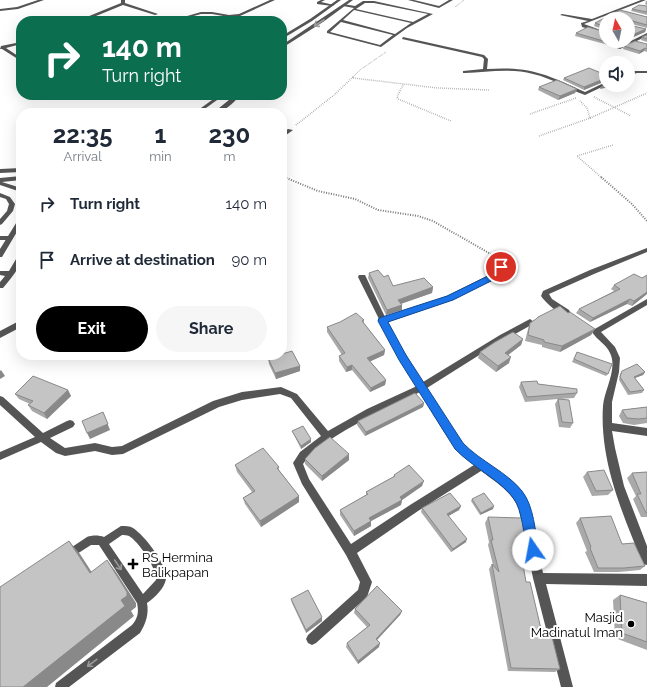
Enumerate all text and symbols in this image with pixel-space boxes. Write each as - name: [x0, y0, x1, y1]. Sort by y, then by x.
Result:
- north arrow: [599, 12, 635, 48]
- map controls: [599, 12, 635, 92]
- one-way arrow: [314, 19, 325, 27]
- text: 140 m: [102, 31, 182, 64]
- icon: right: [36, 32, 88, 84]
- button: sound: [599, 56, 635, 92]
- text: Turn right: [102, 65, 181, 86]
- text: 22:35: [53, 120, 113, 149]
- text: 1: [155, 120, 166, 149]
- text: 230: [209, 120, 250, 149]
- text: Arrival: [64, 149, 102, 164]
- text: min: [149, 149, 172, 164]
- text: m: [223, 149, 235, 164]
- icon: right: [36, 193, 58, 215]
- text: Turn right: [70, 195, 140, 213]
- text: 140 m: [226, 195, 267, 213]
- icon: arrive: [36, 249, 58, 271]
- pin: [484, 250, 518, 284]
- text: Arrive at destination: [70, 251, 215, 269]
- text: 90 m: [231, 251, 267, 269]
- icon: arrive: [490, 256, 512, 278]
- button: Exit: [36, 306, 148, 352]
- button: Share: [156, 306, 267, 352]
- position arrow: [512, 529, 554, 571]
- place label: RS Hermina Balikpapan: [142, 550, 213, 580]
- marker: RS Hermina Balikpapan: [127, 558, 139, 570]
- one-way arrow: [115, 559, 123, 571]
- place label: Masjid Madinatul Iman: [531, 610, 623, 640]
- marker: Masjid Madinatul Iman: [626, 619, 636, 629]
- one-way arrow: [86, 659, 97, 667]

